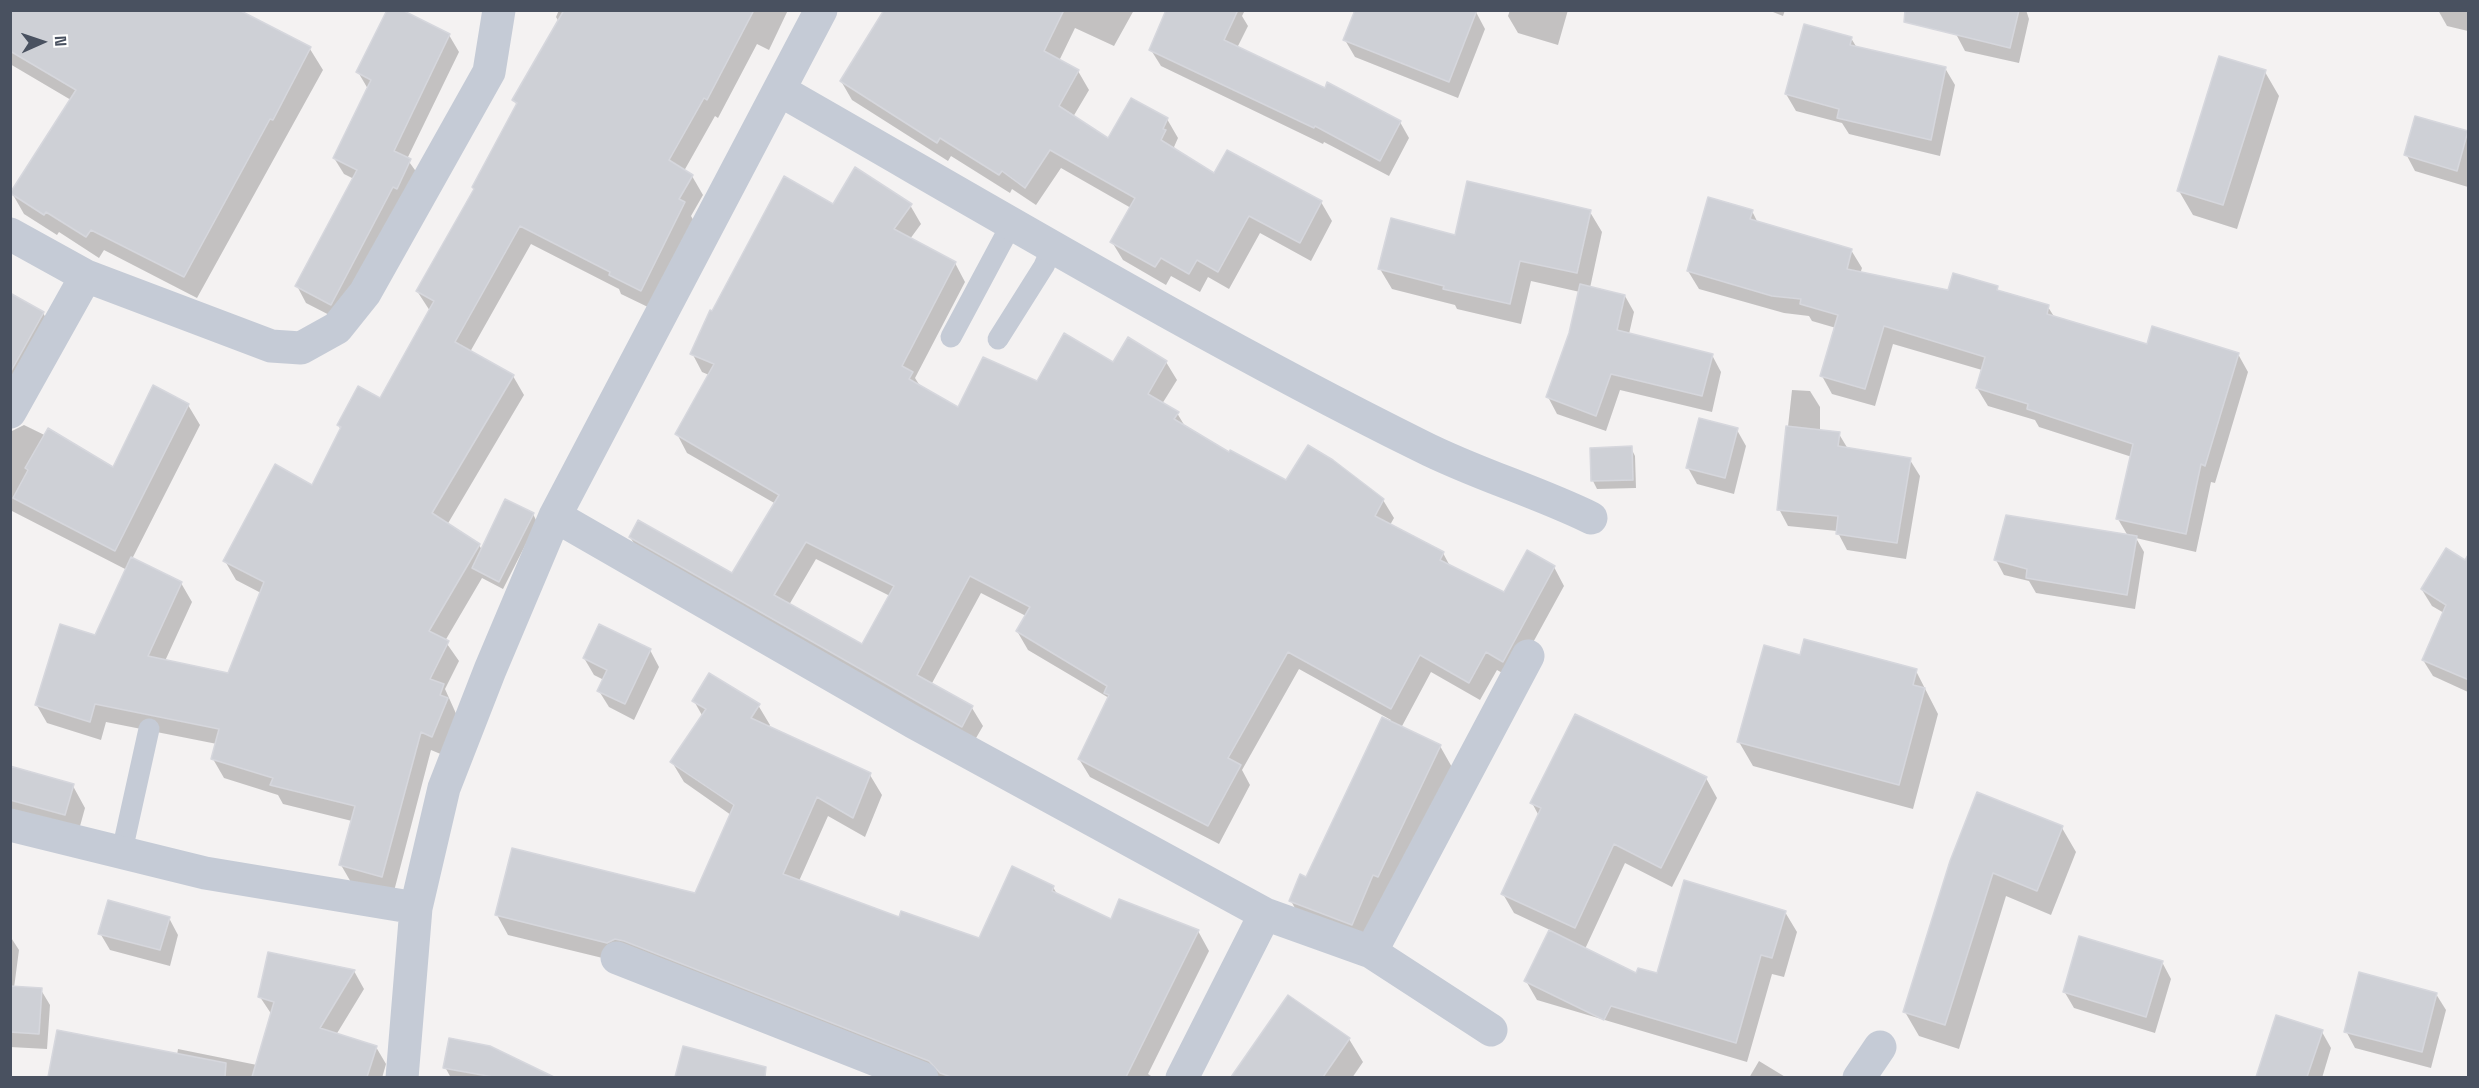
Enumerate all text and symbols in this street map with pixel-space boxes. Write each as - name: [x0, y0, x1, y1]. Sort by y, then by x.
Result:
- north arrow: [12, 12, 72, 72]
- text: N: [50, 35, 71, 47]

